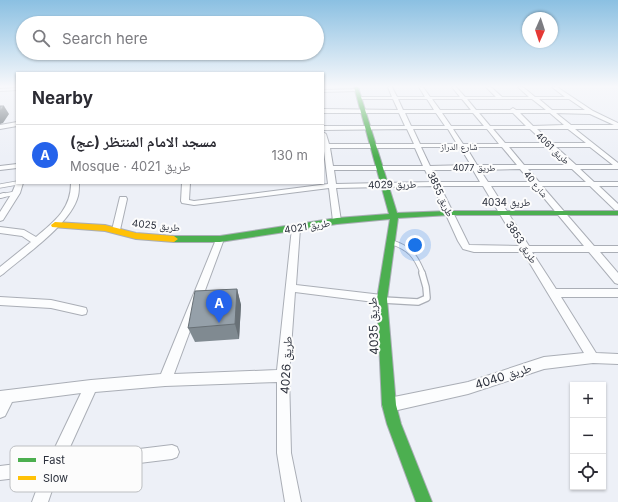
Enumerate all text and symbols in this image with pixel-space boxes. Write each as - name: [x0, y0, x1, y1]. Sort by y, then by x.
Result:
- north arrow: [522, 12, 558, 48]
- search box: [16, 16, 324, 60]
- icon: search: [30, 27, 52, 49]
- text: Search here: [62, 29, 148, 48]
- text: Nearby: [32, 88, 93, 108]
- street label: طريق 4061: [534, 130, 572, 166]
- text: مسجد الامام المنتظر (عج): [70, 132, 217, 151]
- street label: شارع الدراز: [439, 141, 478, 153]
- text: A: [40, 147, 50, 163]
- text: 130 m: [271, 147, 308, 163]
- text: Mosque · طريق 4021: [70, 158, 191, 174]
- street label: طريق 4077: [453, 162, 495, 173]
- street label: شارع 40: [521, 169, 550, 200]
- street label: طريق 3855: [425, 170, 457, 219]
- street label: طريق 4029: [368, 178, 417, 191]
- street label: طريق 4034: [482, 196, 531, 209]
- street label: طريق 4021: [283, 216, 331, 237]
- street label: طريق 4025: [131, 217, 181, 235]
- street label: طريق 3853: [503, 219, 540, 266]
- your location: [405, 235, 425, 255]
- pin: A: [206, 290, 232, 323]
- street label: طريق 4035: [364, 297, 382, 355]
- street label: طريق 4026: [277, 336, 295, 394]
- street label: طريق 4040: [473, 360, 533, 392]
- map controls: [570, 382, 606, 490]
- button: +: [570, 382, 606, 418]
- button: −: [570, 418, 606, 454]
- legend: [10, 446, 142, 492]
- text: Fast: [43, 453, 65, 467]
- button: locate: [570, 454, 606, 490]
- text: Slow: [43, 471, 68, 485]

